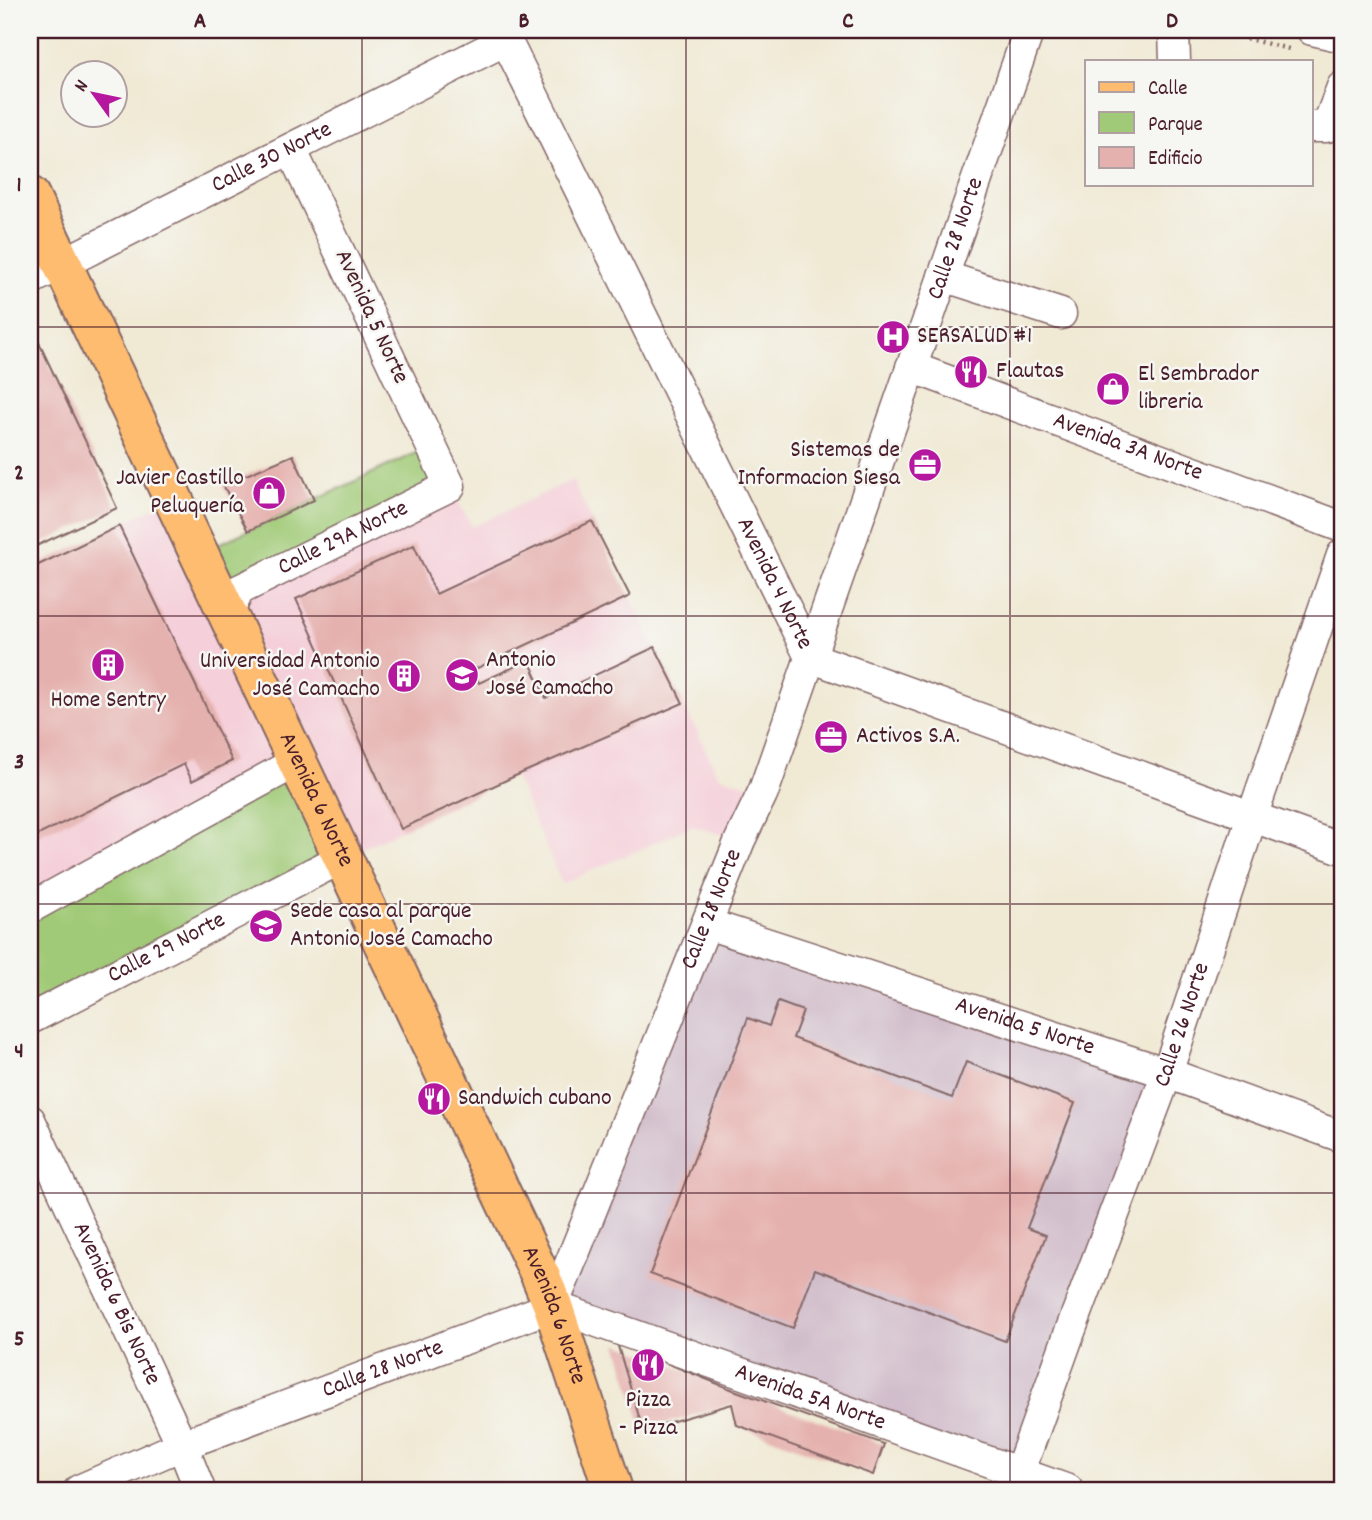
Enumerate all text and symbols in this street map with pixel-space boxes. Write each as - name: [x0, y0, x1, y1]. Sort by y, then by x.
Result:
- text: A: [194, 6, 206, 39]
- text: B: [519, 6, 530, 39]
- text: C: [842, 6, 854, 39]
- text: D: [1166, 6, 1178, 39]
- north arrow: [60, 60, 130, 130]
- legend: [1085, 60, 1312, 186]
- text: N: [69, 75, 97, 98]
- text: Calle: [1148, 75, 1187, 105]
- text: Parque: [1148, 111, 1203, 141]
- street label: Calle 30 Norte: [206, 113, 338, 203]
- text: Edificio: [1148, 145, 1203, 175]
- text: 1: [16, 170, 22, 203]
- street label: Calle 28 Norte: [919, 173, 993, 304]
- street label: Avenida 5 Norte: [325, 244, 417, 390]
- hospital icon: SERSALUD #1: [874, 318, 912, 356]
- place label: SERSALUD #1: [917, 320, 1032, 354]
- restaurant icon: Flautas: [952, 353, 990, 391]
- place label: Flautas: [996, 355, 1064, 389]
- place label: El Sembrador libreria: [1138, 358, 1259, 420]
- shop icon: El Sembrador libreria: [1094, 370, 1132, 408]
- street label: Avenida 3A Norte: [1048, 404, 1207, 491]
- place label: Sistemas de Informacion Siesa: [737, 434, 901, 496]
- office icon: Sistemas de Informacion Siesa: [906, 446, 944, 484]
- text: 2: [14, 458, 24, 491]
- place label: Javier Castillo Peluquería: [116, 462, 245, 524]
- shop icon: Javier Castillo Peluquería: [250, 474, 288, 512]
- street label: Calle 29A Norte: [272, 492, 414, 585]
- street label: Avenida 4 Norte: [727, 512, 821, 656]
- place label: Antonio José Camacho: [486, 644, 614, 706]
- place label: Universidad Antonio José Camacho: [200, 645, 380, 707]
- building icon: Home Sentry: [89, 646, 127, 684]
- school or university icon: Antonio José Camacho: [443, 656, 481, 694]
- building icon: Universidad Antonio José Camacho: [385, 657, 423, 695]
- place label: Home Sentry: [50, 684, 167, 718]
- office icon: Activos S.A.: [812, 718, 850, 756]
- place label: Activos S.A.: [856, 720, 960, 754]
- street label: Avenida 6 Norte: [269, 727, 362, 873]
- text: 3: [14, 747, 24, 780]
- street label: Calle 28 Norte: [673, 844, 752, 975]
- place label: Sede casa al parque Antonio José Camacho: [290, 895, 493, 957]
- street label: Calle 29 Norte: [102, 904, 232, 993]
- school or university icon: Sede casa al parque Antonio José Camacho: [247, 907, 285, 945]
- street label: Calle 26 Norte: [1146, 958, 1219, 1092]
- street label: Avenida 5 Norte: [951, 988, 1099, 1065]
- text: 4: [14, 1036, 24, 1069]
- restaurant icon: Sandwich cubano: [415, 1080, 453, 1118]
- place label: Sandwich cubano: [458, 1082, 612, 1116]
- street label: Avenida 6 Bis Norte: [63, 1217, 169, 1391]
- street label: Avenida 6 Norte: [512, 1240, 594, 1389]
- text: 5: [14, 1324, 24, 1357]
- street label: Calle 28 Norte: [317, 1331, 448, 1408]
- restaurant icon: Pizza - Pizza: [629, 1346, 667, 1384]
- street label: Avenida 5A Norte: [730, 1355, 890, 1440]
- place label: Pizza - Pizza: [619, 1384, 678, 1446]

